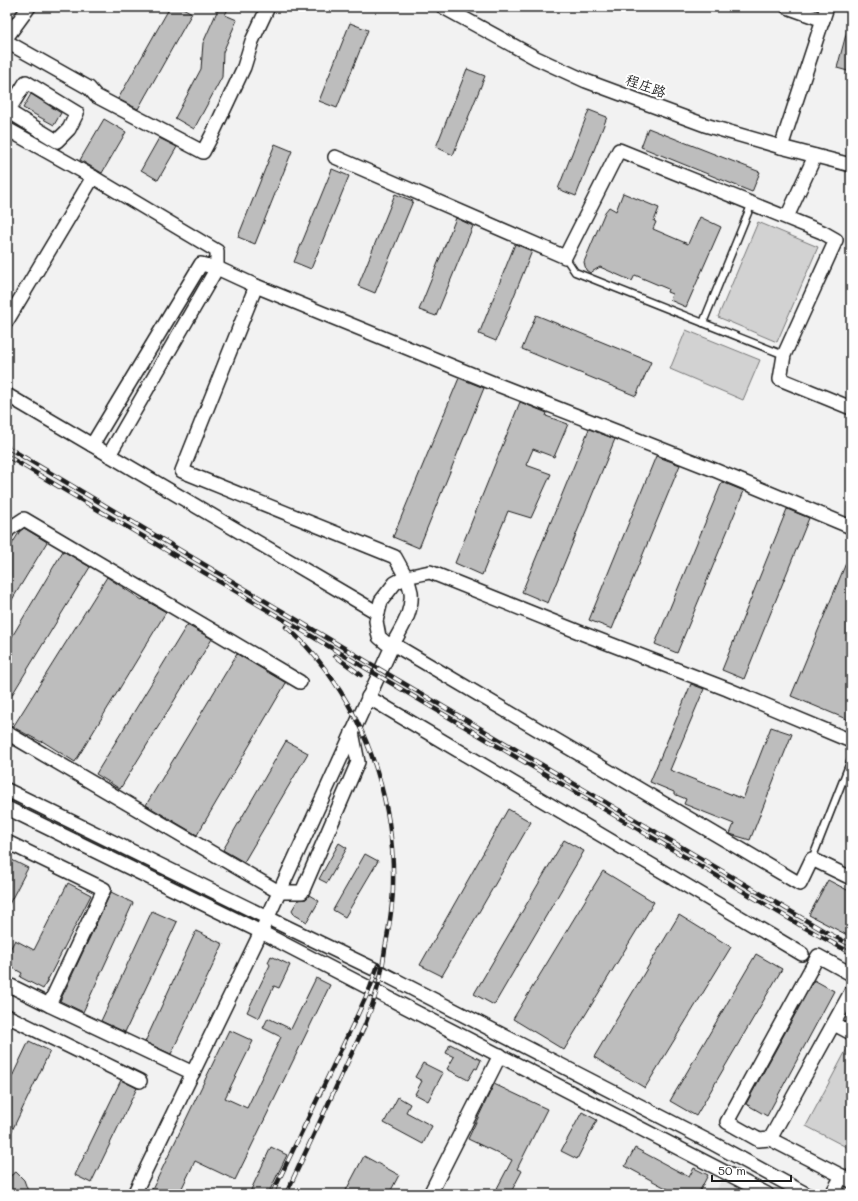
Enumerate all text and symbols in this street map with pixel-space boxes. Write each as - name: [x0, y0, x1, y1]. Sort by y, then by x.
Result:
- street label: 程庄路: [623, 69, 669, 102]
- scale bar: [712, 1157, 791, 1183]
- text: 50 m: [718, 1162, 746, 1178]

